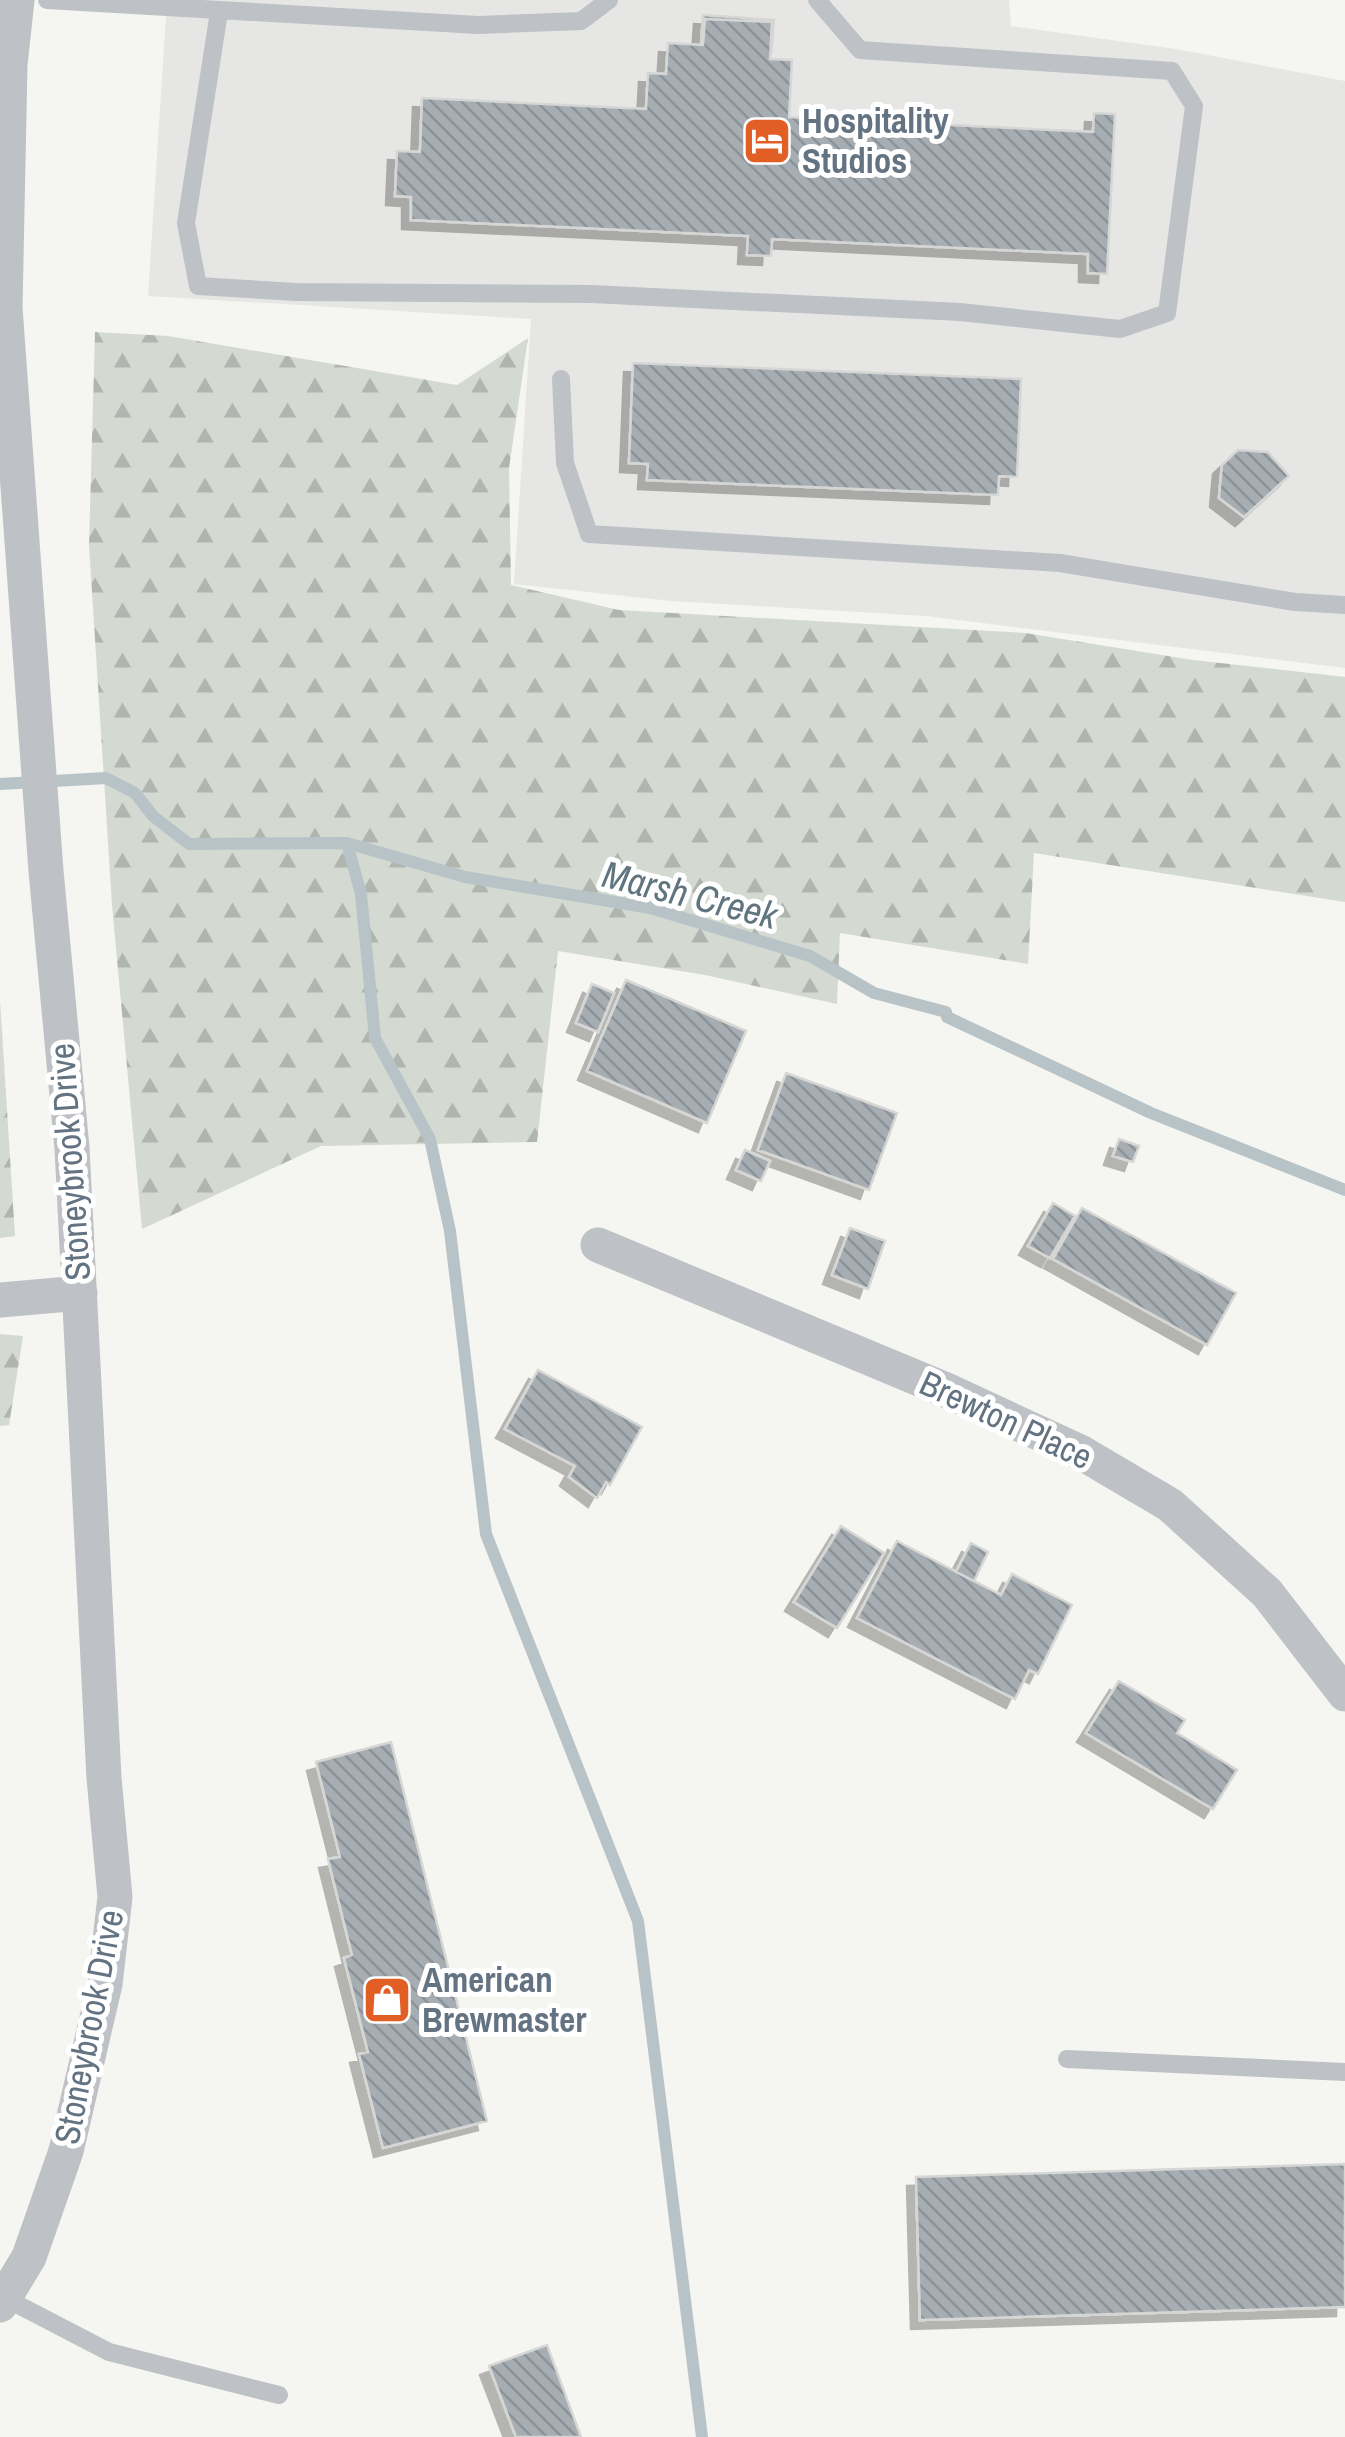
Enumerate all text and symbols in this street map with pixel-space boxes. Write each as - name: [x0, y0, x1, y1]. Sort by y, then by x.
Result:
- place label: Hospitality Studios: [802, 97, 949, 184]
- hotel icon: Hospitality Studios: [741, 115, 793, 167]
- water label: Marsh Creek: [597, 848, 784, 941]
- street label: Stoneybrook Drive: [38, 1042, 101, 1282]
- street label: Brewton Place: [912, 1359, 1100, 1480]
- street label: Stoneybrook Drive: [43, 1906, 134, 2148]
- place label: American Brewmaster: [422, 1956, 587, 2043]
- shop icon: American Brewmaster: [361, 1974, 413, 2026]

